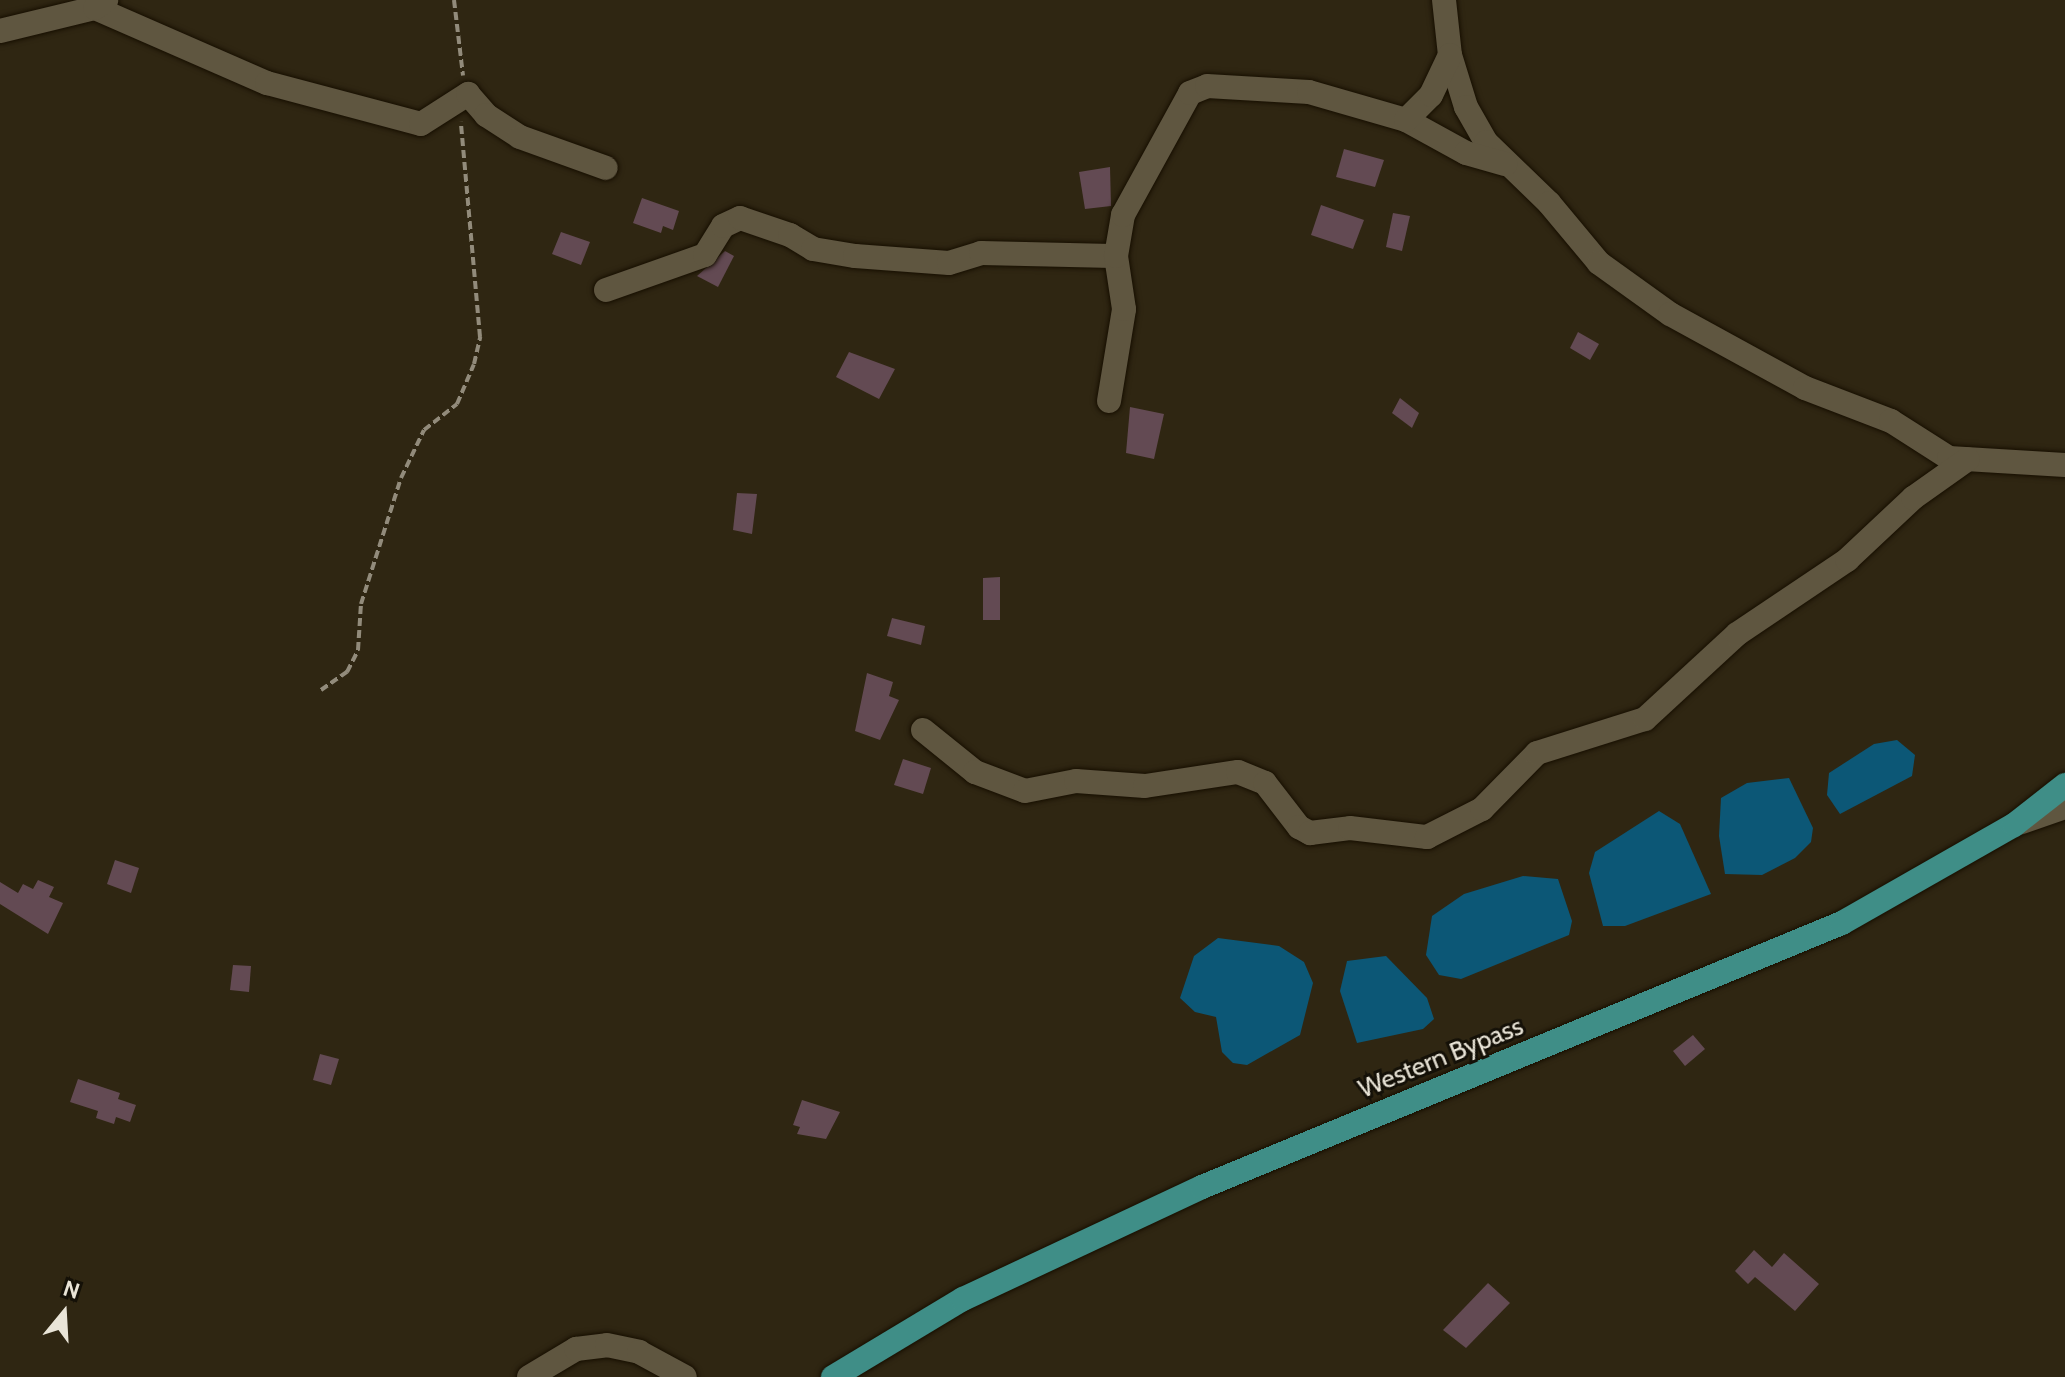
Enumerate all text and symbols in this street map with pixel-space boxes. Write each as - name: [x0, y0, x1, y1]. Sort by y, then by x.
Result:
- street label: Western Bypass: [1354, 1011, 1528, 1105]
- north arrow: [24, 1273, 104, 1353]
- text: N: [60, 1274, 83, 1305]

